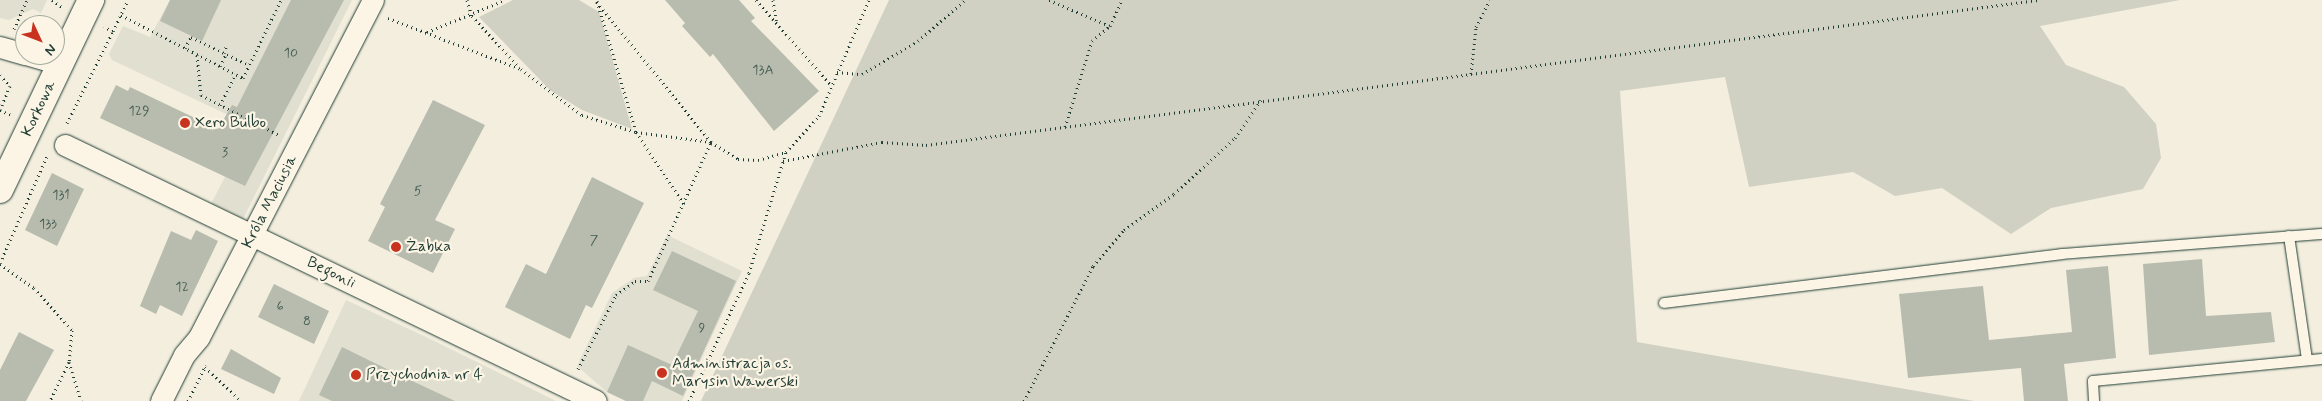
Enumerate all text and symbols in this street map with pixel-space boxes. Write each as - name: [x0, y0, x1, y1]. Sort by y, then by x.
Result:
- north arrow: [15, 15, 65, 65]
- text: N: [40, 40, 60, 59]
- house number: 10: [284, 45, 298, 61]
- house number: 13A: [752, 62, 774, 78]
- street label: Korkowa: [18, 78, 60, 140]
- house number: 129: [128, 103, 150, 119]
- place label: Xero Bulbo: [195, 113, 266, 133]
- marker: Xero Bulbo: [179, 117, 191, 129]
- house number: 3: [222, 144, 228, 160]
- street label: Króla Maciusia: [238, 152, 302, 252]
- house number: 5: [414, 183, 422, 199]
- house number: 131: [52, 187, 70, 203]
- house number: 133: [39, 216, 57, 232]
- house number: 7: [590, 232, 598, 248]
- place label: Żabka: [406, 237, 451, 257]
- marker: Żabka: [390, 241, 402, 253]
- street label: Begonii: [303, 253, 359, 293]
- house number: 12: [175, 279, 189, 295]
- house number: 6: [276, 298, 284, 314]
- house number: 8: [303, 313, 311, 329]
- house number: 9: [699, 320, 705, 336]
- place label: Administracja os. Marysin Wawerski: [672, 354, 800, 392]
- place label: Przychodnia nr 4: [366, 365, 483, 385]
- marker: Administracja os. Marysin Wawerski: [656, 367, 668, 379]
- marker: Przychodnia nr 4: [350, 369, 362, 381]

